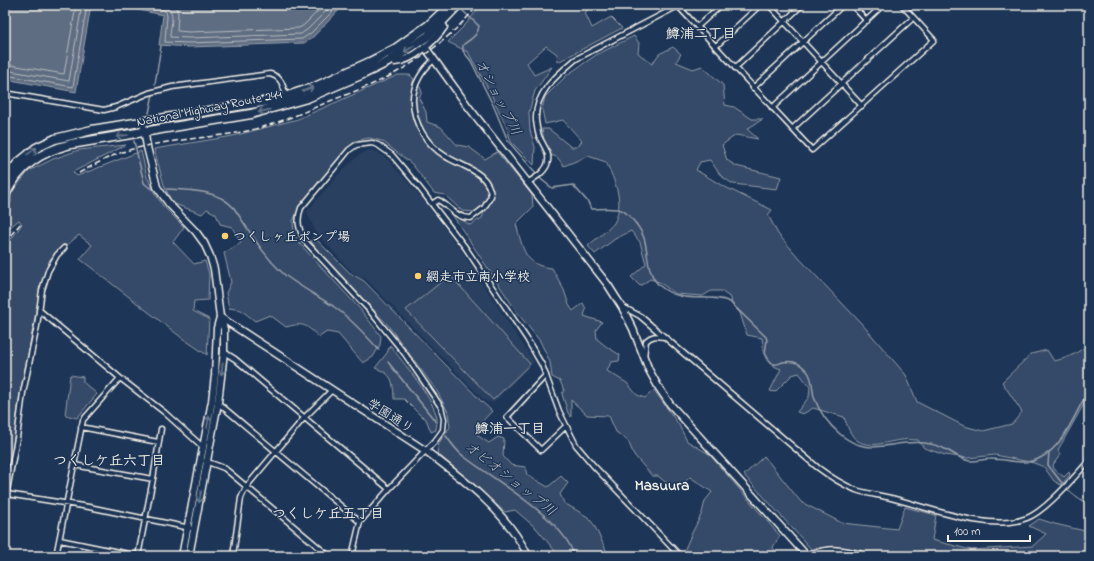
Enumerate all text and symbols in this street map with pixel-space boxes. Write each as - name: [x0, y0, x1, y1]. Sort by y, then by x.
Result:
- district label: 鱒浦二丁目: [666, 24, 736, 45]
- one-way arrow: [403, 45, 414, 54]
- water label: オショップ川: [469, 56, 526, 140]
- street label: National Highway Route 244: [135, 85, 284, 133]
- one-way arrow: [301, 85, 313, 93]
- one-way arrow: [257, 107, 270, 115]
- one-way arrow: [116, 132, 129, 140]
- one-way arrow: [27, 147, 38, 156]
- place label: つくしヶ丘ポンプ場: [233, 228, 350, 247]
- marker: つくしヶ丘ポンプ場: [220, 231, 230, 241]
- place label: 網走市立南小学校: [426, 268, 530, 287]
- marker: 網走市立南小学校: [413, 271, 423, 281]
- one-way arrow: [218, 362, 226, 375]
- street label: 学園通り: [363, 394, 417, 438]
- one-way arrow: [205, 415, 213, 428]
- district label: 鱒浦一丁目: [475, 419, 545, 440]
- water label: オビオショップ川: [460, 437, 560, 522]
- district label: つくしケ丘六丁目: [53, 451, 165, 472]
- district label: Masuura: [635, 475, 689, 497]
- one-way arrow: [196, 490, 204, 503]
- district label: つくしケ丘五丁目: [272, 504, 384, 525]
- scale bar: [948, 517, 1030, 543]
- text: 100 m: [954, 523, 981, 541]

